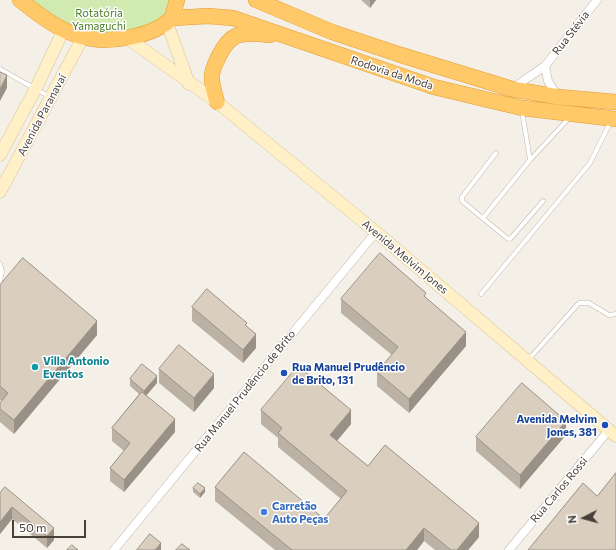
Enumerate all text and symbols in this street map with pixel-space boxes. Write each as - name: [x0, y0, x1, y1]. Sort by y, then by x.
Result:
- park label: Rotatória Yamaguchi: [72, 6, 126, 32]
- street label: Rua Stévia: [550, 8, 592, 58]
- street label: Rodovia da Moda: [349, 53, 435, 93]
- street label: Avenida Paranavaí: [15, 72, 69, 158]
- street label: Avenida Melvim Jones: [359, 217, 451, 297]
- street label: Rua Manuel Prudêncio de Brito: [192, 327, 298, 455]
- place label: Villa Antonio Eventos: [43, 354, 109, 380]
- place label: Rua Manuel Prudêncio de Brito, 131: [292, 360, 405, 386]
- marker: Villa Antonio Eventos: [30, 362, 40, 372]
- marker: Rua Manuel Prudêncio de Brito, 131: [279, 368, 289, 378]
- place label: Avenida Melvim Jones, 381: [516, 412, 597, 438]
- marker: Avenida Melvim Jones, 381: [600, 420, 610, 430]
- street label: Rua Carlos Rossi: [528, 454, 590, 526]
- north arrow: [564, 498, 604, 538]
- place label: Carretão Auto Peças: [272, 499, 328, 525]
- marker: Carretão Auto Peças: [259, 507, 269, 517]
- scale bar: [14, 512, 88, 538]
- text: N: [565, 515, 578, 524]
- text: 50 m: [19, 520, 47, 534]

